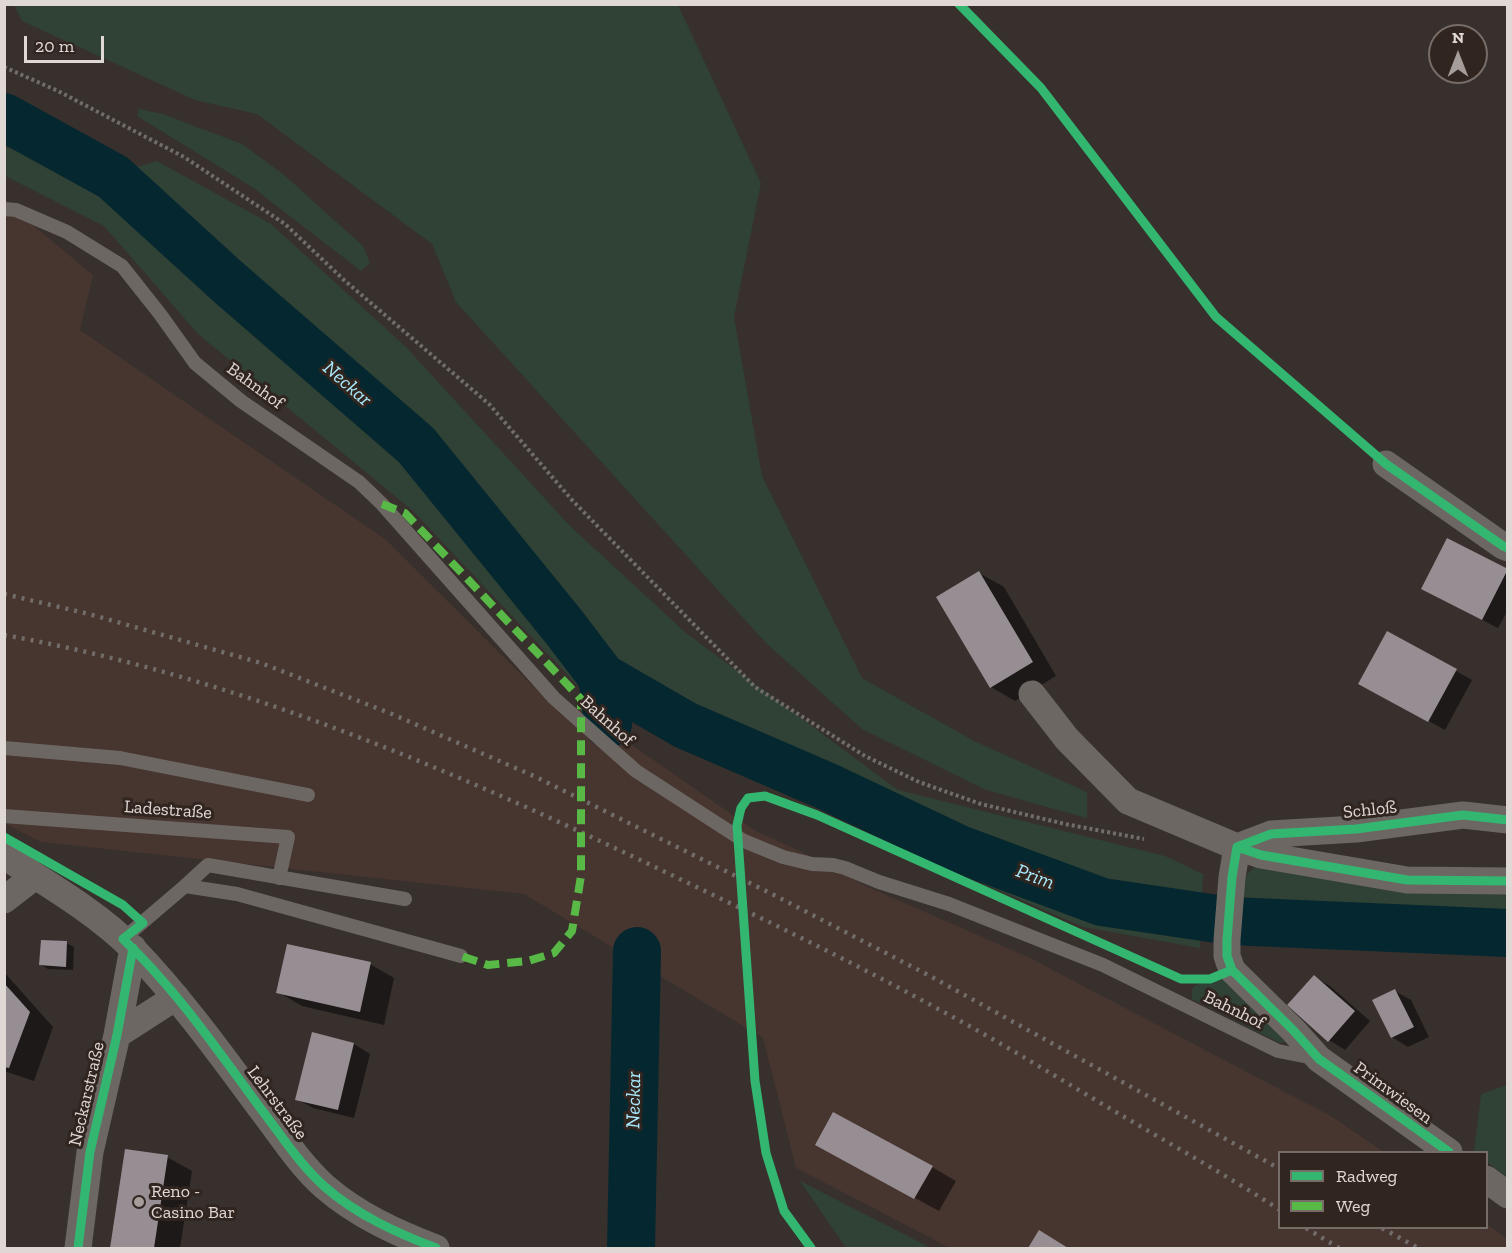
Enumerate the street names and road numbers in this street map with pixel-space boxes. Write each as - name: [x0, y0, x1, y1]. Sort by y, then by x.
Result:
- street label: Bahnhof: [222, 358, 288, 414]
- street label: Bahnhof: [576, 691, 638, 751]
- street label: Ladestraße: [123, 796, 213, 824]
- street label: Schloß: [1342, 796, 1398, 824]
- street label: Bahnhof: [1200, 986, 1268, 1034]
- street label: Neckarstraße: [65, 1040, 109, 1148]
- street label: Primwiesen: [1349, 1057, 1437, 1129]
- street label: Lehrstraße: [242, 1062, 312, 1144]

